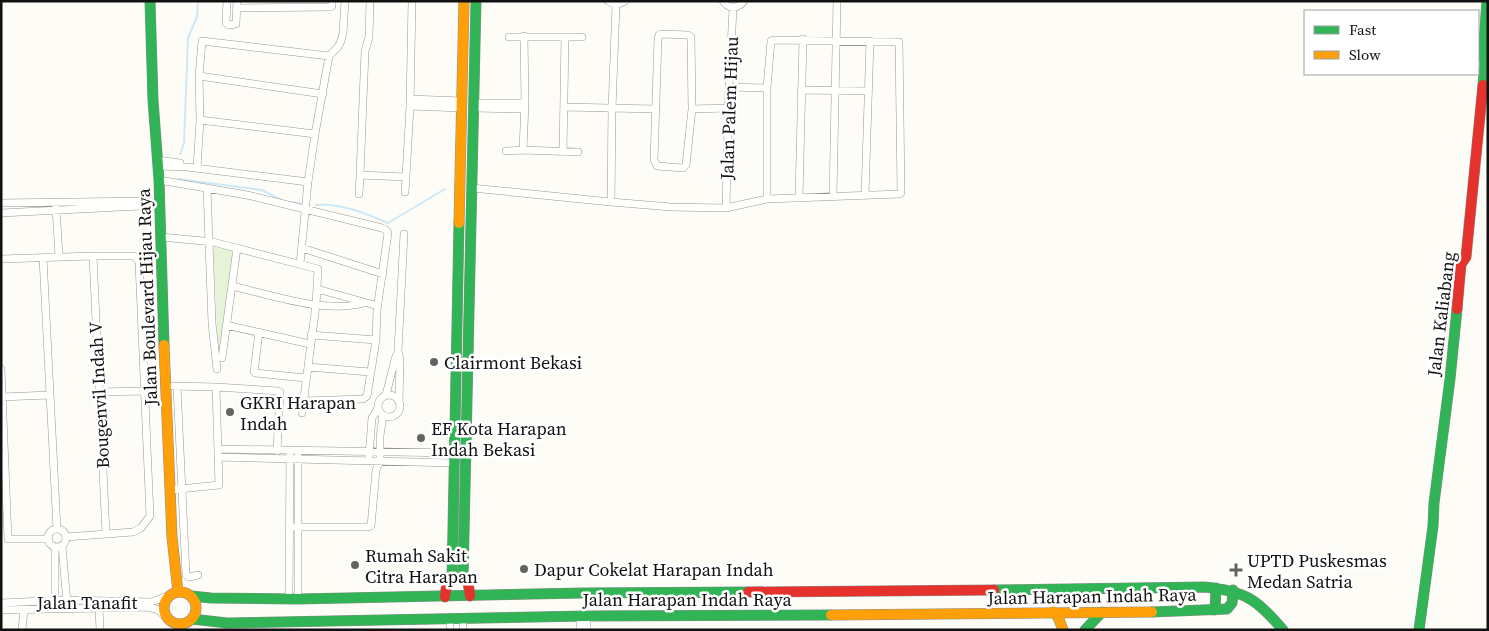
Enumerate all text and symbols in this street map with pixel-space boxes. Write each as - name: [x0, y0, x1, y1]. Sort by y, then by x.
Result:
- legend: [1304, 10, 1479, 75]
- text: Fast: [1349, 19, 1376, 40]
- street label: Jalan Palem Hijau: [714, 36, 744, 181]
- text: Slow: [1349, 44, 1381, 65]
- street label: Jalan Boulevard Hijau Raya: [131, 187, 163, 407]
- street label: Jalan Kaliabang: [1421, 250, 1461, 379]
- street label: Bougenvil Indah V: [83, 321, 115, 469]
- place label: Clairmont Bekasi: [444, 350, 582, 375]
- marker: Clairmont Bekasi: [428, 356, 440, 368]
- place label: GKRI Harapan Indah: [240, 390, 356, 436]
- marker: GKRI Harapan Indah: [224, 406, 236, 418]
- place label: EF Kota Harapan Indah Bekasi: [431, 416, 567, 462]
- marker: EF Kota Harapan Indah Bekasi: [415, 432, 427, 444]
- place label: Rumah Sakit Citra Harapan: [365, 543, 478, 589]
- place label: UPTD Puskesmas Medan Satria: [1247, 548, 1387, 594]
- place label: Dapur Cokelat Harapan Indah: [534, 557, 774, 582]
- marker: Rumah Sakit Citra Harapan: [349, 559, 361, 571]
- marker: Dapur Cokelat Harapan Indah: [518, 563, 530, 575]
- marker: UPTD Puskesmas Medan Satria: [1229, 563, 1243, 577]
- street label: Jalan Harapan Indah Raya: [986, 582, 1198, 610]
- street label: Jalan Harapan Indah Raya: [581, 587, 792, 612]
- street label: Jalan Tanafit: [36, 590, 137, 615]

